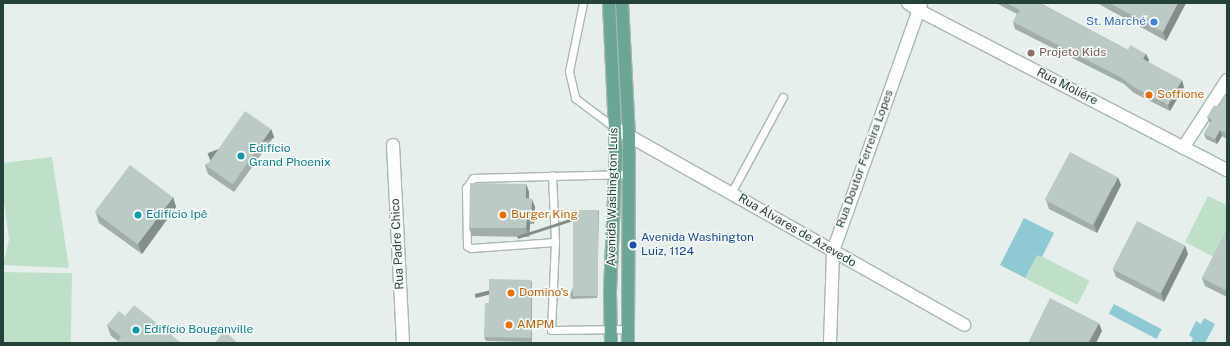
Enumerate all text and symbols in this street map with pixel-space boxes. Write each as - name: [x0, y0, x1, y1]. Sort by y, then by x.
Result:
- place label: St. Marché: [1086, 15, 1146, 29]
- marker: St. Marché: [1149, 17, 1159, 27]
- place label: Projeto Kids: [1039, 46, 1106, 60]
- marker: Projeto Kids: [1026, 48, 1036, 58]
- street label: Rua Moliére: [1034, 65, 1100, 109]
- street label: Rua Doutor Ferreira Lopes: [833, 88, 897, 230]
- place label: Soffione: [1157, 88, 1204, 102]
- marker: Soffione: [1144, 90, 1154, 100]
- street label: Avenida Washington Luís: [605, 127, 621, 267]
- place label: Edifício Grand Phoenix: [249, 142, 331, 170]
- marker: Edifício Grand Phoenix: [236, 151, 246, 161]
- street label: Rua Álvares de Azevedo: [735, 191, 859, 271]
- street label: Rua Padre Chico: [388, 198, 408, 290]
- place label: Edifício Ipê: [146, 208, 208, 222]
- place label: Burger King: [511, 208, 578, 222]
- marker: Edifício Ipê: [133, 210, 143, 220]
- marker: Burger King: [498, 210, 508, 220]
- place label: Avenida Washington Luiz, 1124: [641, 231, 754, 259]
- marker: Avenida Washington Luiz, 1124: [628, 240, 638, 250]
- place label: Domino's: [519, 286, 569, 300]
- marker: Domino's: [506, 288, 516, 298]
- place label: AMPM: [517, 318, 554, 332]
- marker: AMPM: [504, 320, 514, 330]
- place label: Edifício Bouganville: [144, 323, 253, 337]
- marker: Edifício Bouganville: [131, 325, 141, 335]

